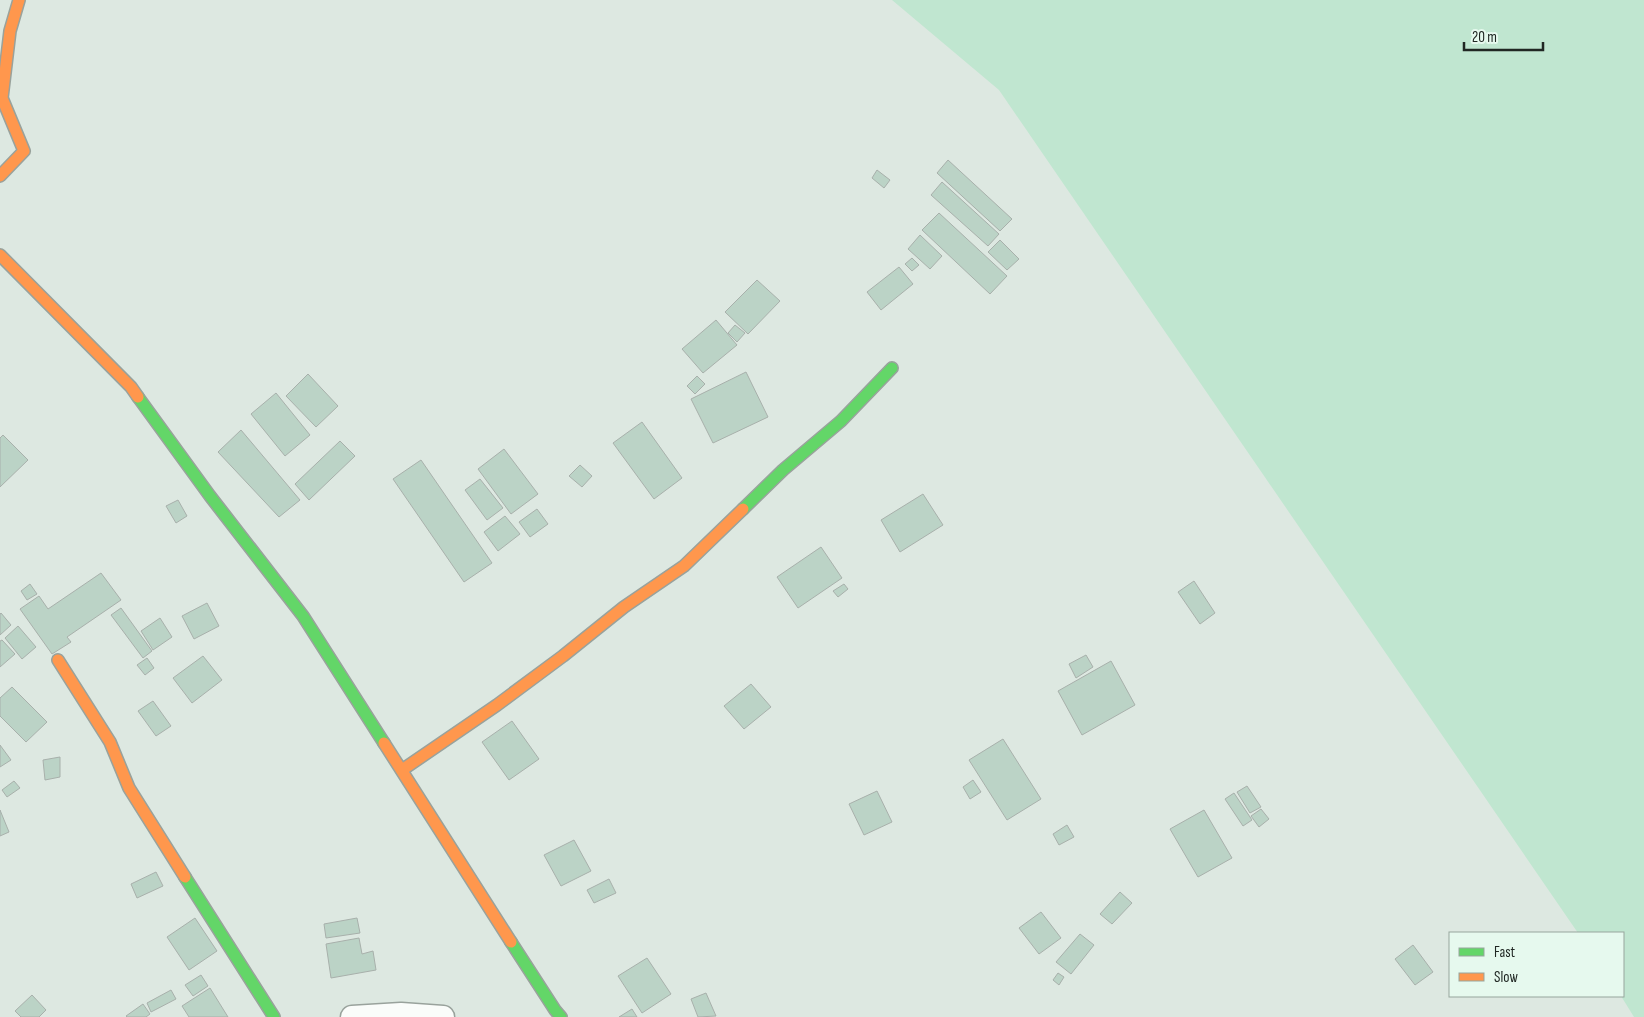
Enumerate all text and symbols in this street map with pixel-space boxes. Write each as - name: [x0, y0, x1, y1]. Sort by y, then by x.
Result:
- scale bar: [1464, 20, 1543, 52]
- text: 20 m: [1472, 28, 1497, 47]
- legend: [1449, 932, 1624, 997]
- text: Fast: [1494, 943, 1516, 962]
- text: Slow: [1494, 968, 1518, 987]

